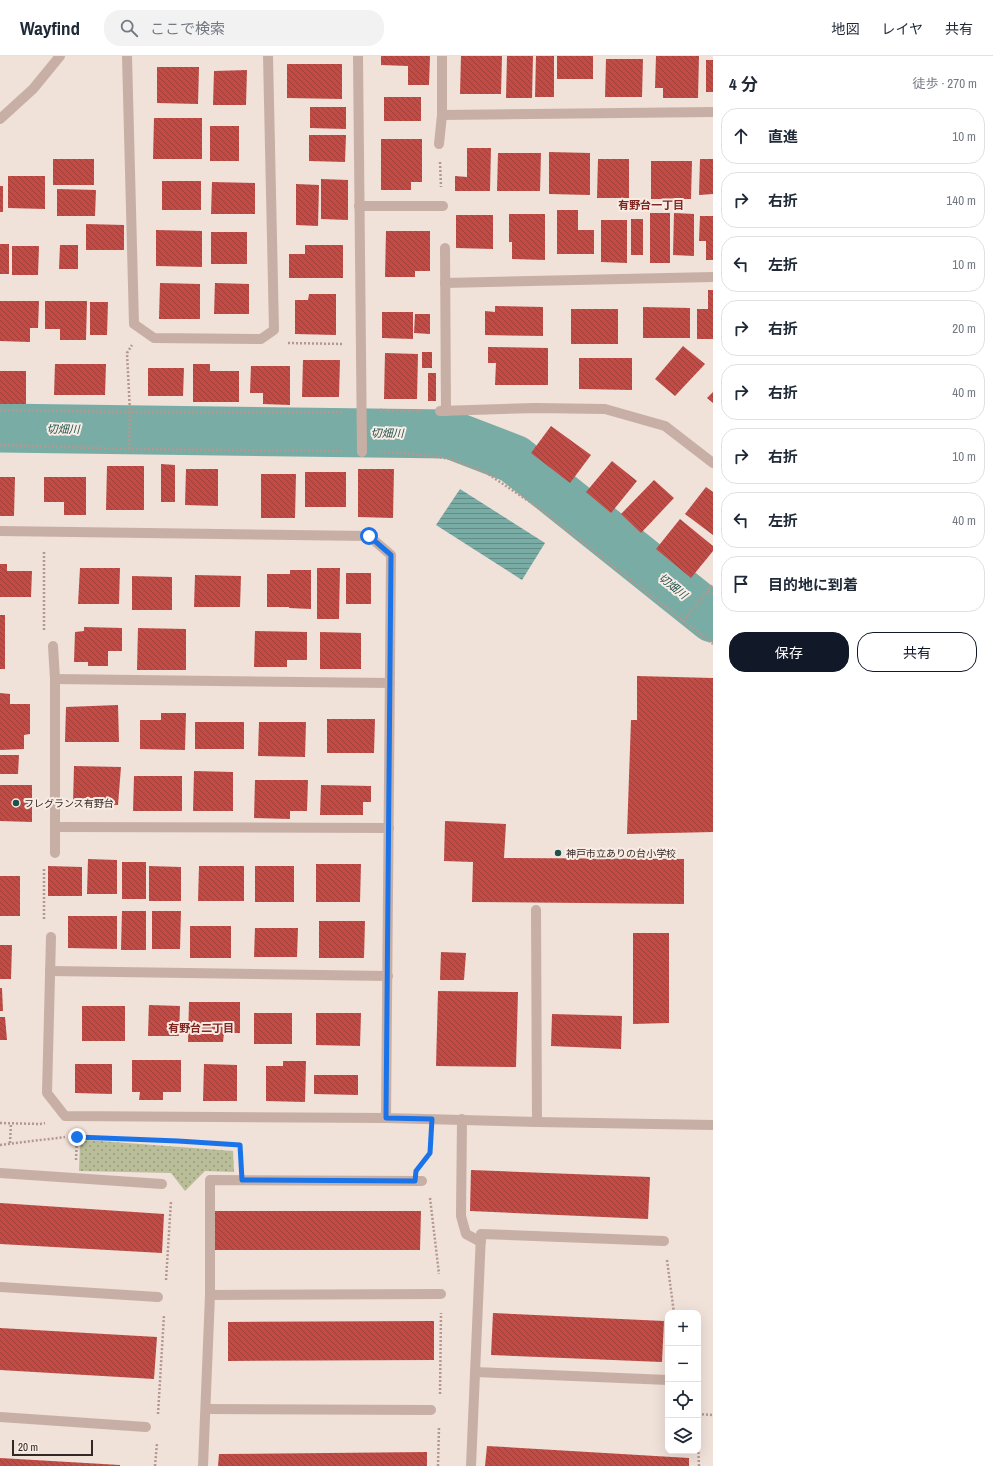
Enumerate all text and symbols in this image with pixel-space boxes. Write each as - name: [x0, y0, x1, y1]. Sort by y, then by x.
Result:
- search box: [104, 10, 384, 46]
- text: Wayfind: [20, 15, 80, 41]
- icon: search: [118, 17, 140, 39]
- text: ここで検索: [150, 18, 225, 39]
- text: 地図: [831, 20, 859, 38]
- text: レイヤ: [881, 20, 923, 38]
- text: 共有: [945, 20, 973, 38]
- text: 4 分: [729, 72, 758, 95]
- text: 徒歩 · 270 m: [912, 75, 977, 92]
- icon: ahead: [730, 125, 752, 147]
- text: 直進: [768, 126, 798, 147]
- text: 10 m: [952, 128, 976, 145]
- icon: right: [730, 189, 752, 211]
- text: 右折: [768, 190, 798, 211]
- text: 140 m: [946, 192, 976, 209]
- district label: 有野台一丁目: [618, 198, 684, 212]
- icon: left: [730, 253, 752, 275]
- text: 左折: [768, 254, 798, 275]
- text: 10 m: [952, 256, 976, 273]
- icon: right: [730, 317, 752, 339]
- text: 右折: [768, 318, 798, 339]
- text: 20 m: [952, 320, 976, 337]
- icon: right: [730, 381, 752, 403]
- text: 右折: [768, 382, 798, 403]
- text: 40 m: [952, 384, 976, 401]
- water label: 切畑川: [46, 422, 81, 436]
- water label: 切畑川: [370, 426, 405, 440]
- icon: right: [730, 445, 752, 467]
- text: 右折: [768, 446, 798, 467]
- text: 10 m: [952, 448, 976, 465]
- icon: left: [730, 509, 752, 531]
- text: 左折: [768, 510, 798, 531]
- text: 40 m: [952, 512, 976, 529]
- route start: [360, 527, 378, 545]
- water label: 切畑川: [656, 570, 691, 602]
- icon: arrive: [730, 573, 752, 595]
- text: 目的地に到着: [768, 574, 858, 595]
- button: 保存: [729, 632, 849, 672]
- button: 共有: [857, 632, 977, 672]
- place label: フレグランス有野台: [24, 797, 114, 810]
- marker: フレグランス有野台: [11, 798, 21, 808]
- place label: 神戸市立ありの台小学校: [566, 847, 676, 860]
- marker: 神戸市立ありの台小学校: [553, 848, 563, 858]
- district label: 有野台二丁目: [168, 1021, 234, 1035]
- route end: [68, 1128, 86, 1146]
- map controls: [665, 1310, 701, 1454]
- button: +: [665, 1310, 701, 1346]
- button: −: [665, 1346, 701, 1382]
- button: locate: [665, 1382, 701, 1418]
- button: layers: [665, 1418, 701, 1454]
- scale bar: [12, 1438, 93, 1457]
- text: 20 m: [18, 1440, 38, 1454]

